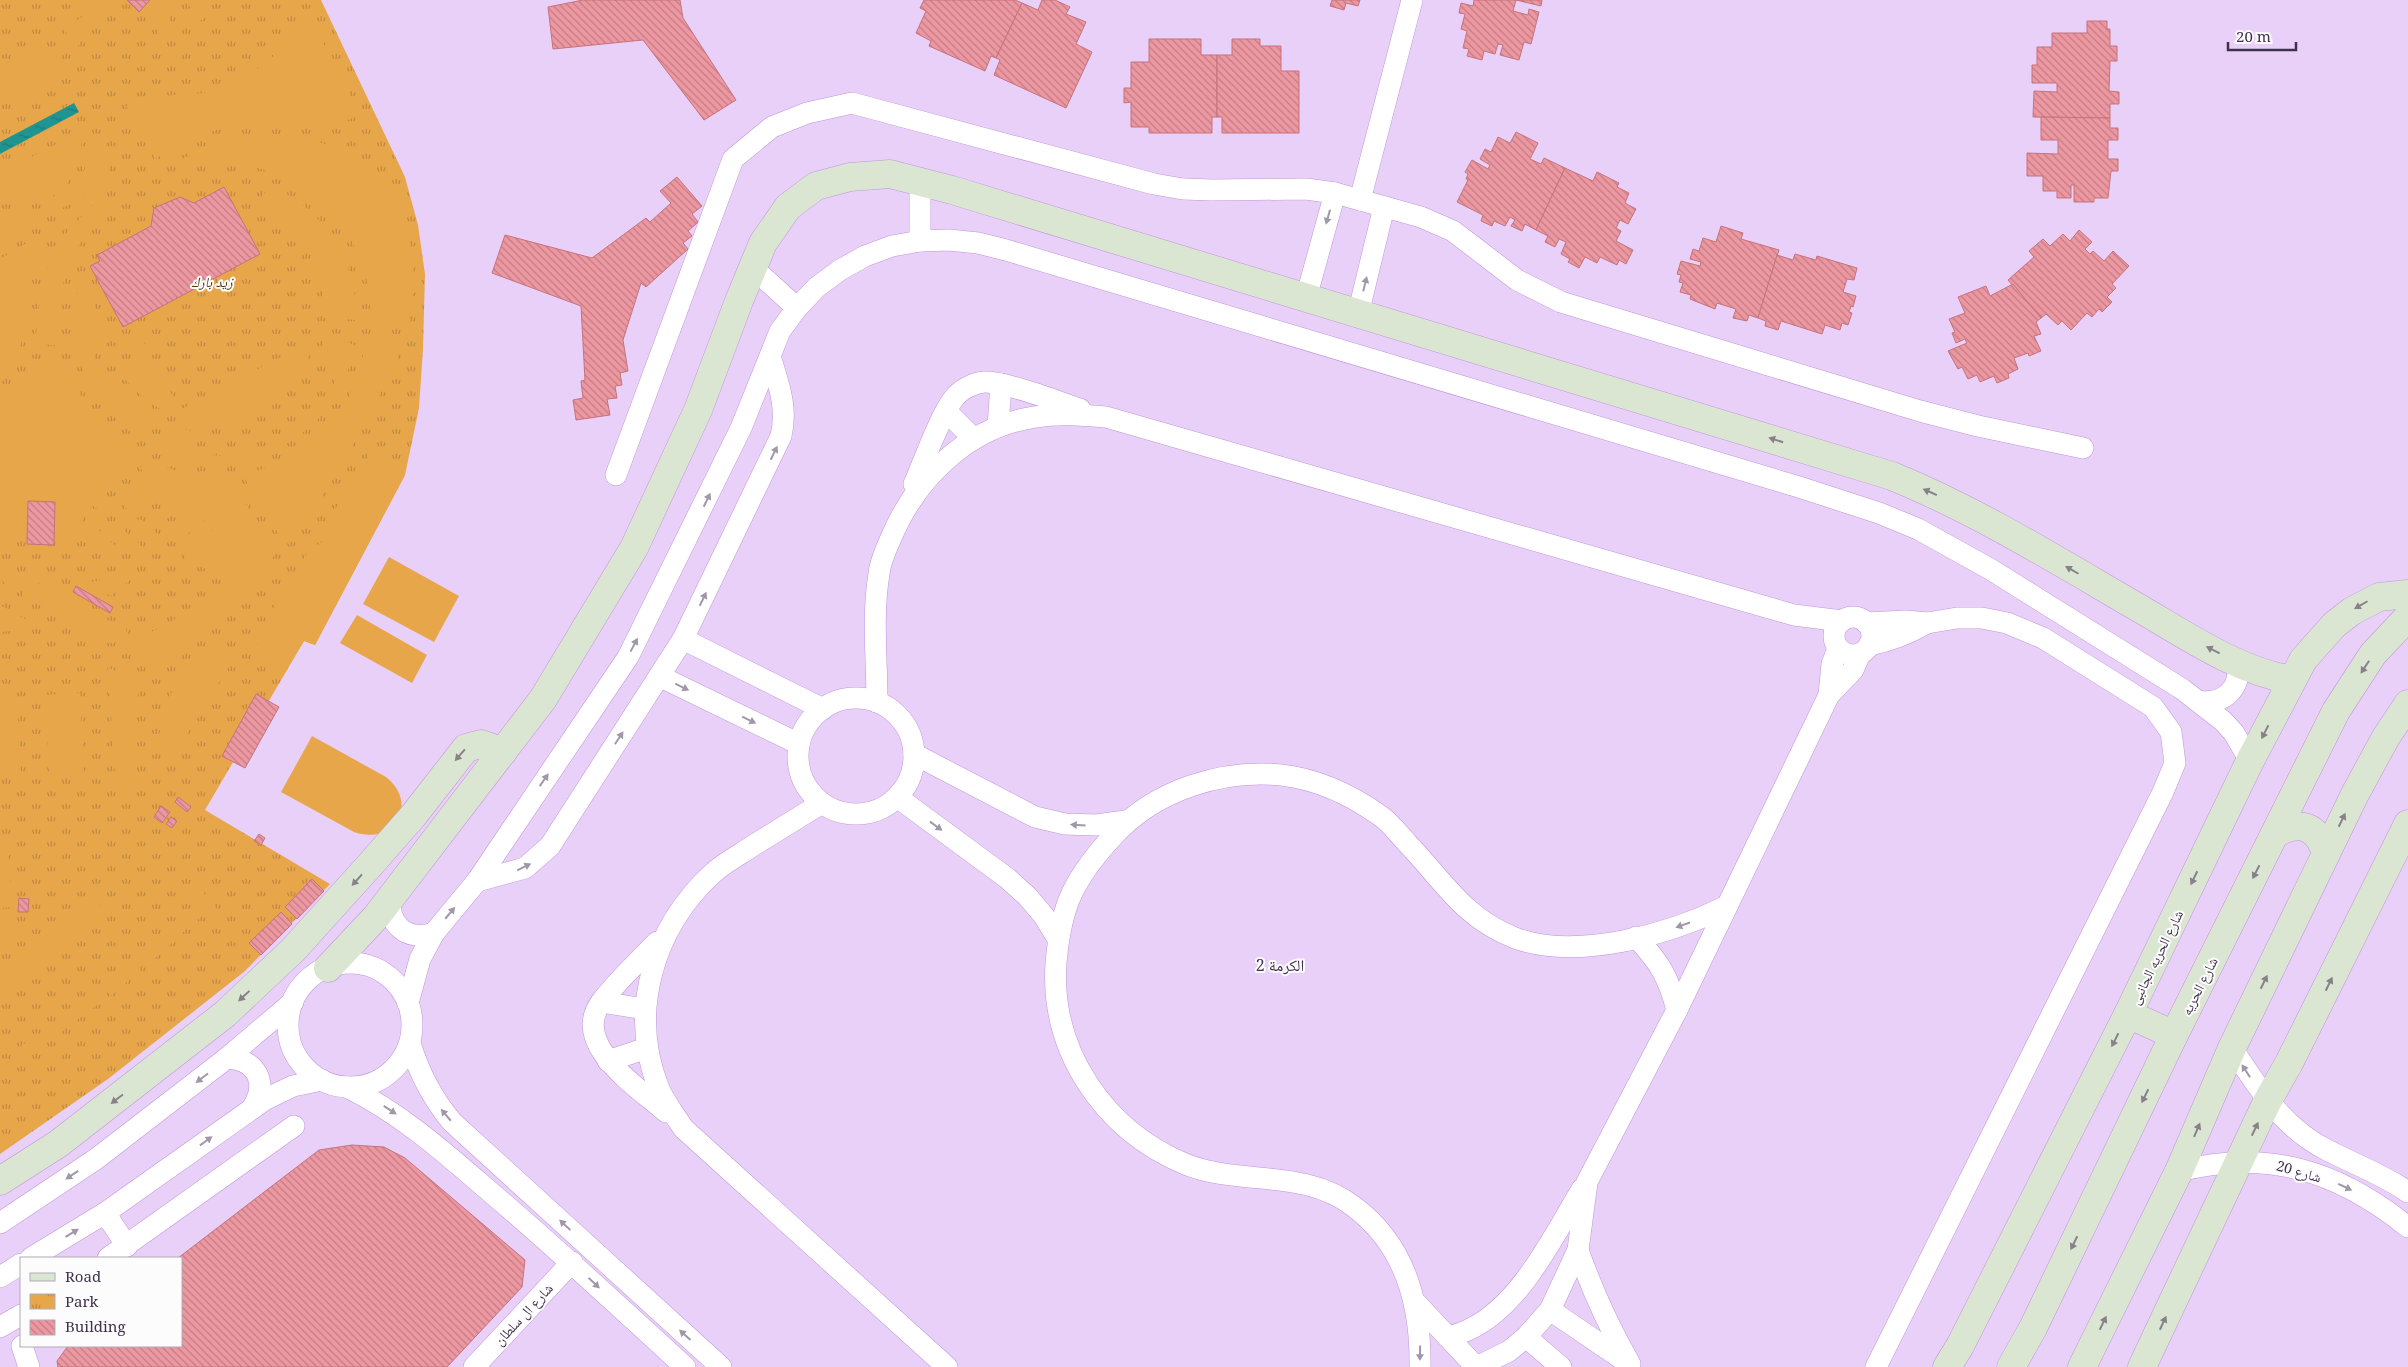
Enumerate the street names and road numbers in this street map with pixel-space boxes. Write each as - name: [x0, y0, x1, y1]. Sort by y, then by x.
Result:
- street label: شارع الحريه الجانبى: [2125, 907, 2188, 1008]
- street label: شارع الحريه: [2176, 954, 2223, 1019]
- street label: شارع 20: [2274, 1156, 2324, 1187]
- street label: شارع ال سلطان: [489, 1279, 558, 1350]

